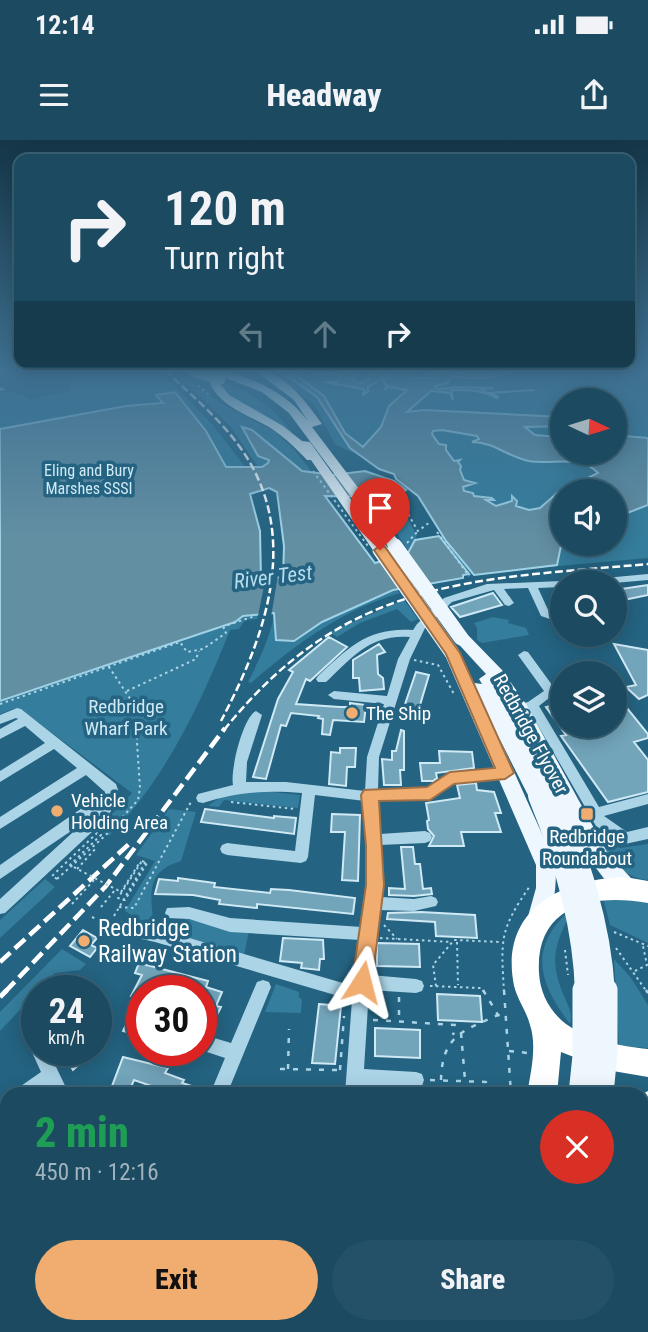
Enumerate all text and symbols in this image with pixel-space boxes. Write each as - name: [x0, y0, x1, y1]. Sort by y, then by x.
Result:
- text: 12:14: [35, 10, 95, 40]
- icon: menu: [35, 76, 73, 114]
- text: Headway: [266, 76, 382, 114]
- icon: share: [575, 76, 613, 114]
- text: 120 m: [164, 180, 286, 237]
- icon: right: [49, 182, 140, 273]
- text: Turn right: [164, 239, 285, 277]
- icon: left: [233, 315, 271, 353]
- icon: ahead: [306, 315, 344, 353]
- icon: right: [379, 315, 417, 353]
- north arrow: [550, 388, 626, 466]
- map controls: [550, 388, 627, 738]
- park label: Eling and Bury Marshes SSSI: [44, 461, 134, 498]
- pin: [350, 478, 410, 550]
- button: sound: [550, 479, 627, 556]
- icon: arrive: [361, 489, 399, 527]
- water label: River Test: [233, 560, 314, 594]
- button: search: [550, 570, 627, 647]
- button: layers: [550, 661, 627, 738]
- street label: Redbridge Flyover: [489, 670, 573, 798]
- park label: Redbridge Wharf Park: [85, 695, 168, 740]
- place label: The Ship: [366, 702, 431, 725]
- marker: The Ship: [344, 705, 360, 721]
- place label: Vehicle Holding Area: [71, 789, 168, 834]
- marker: Vehicle Holding Area: [49, 803, 65, 819]
- marker: Redbridge Roundabout: [579, 806, 595, 822]
- place label: Redbridge Roundabout: [542, 825, 632, 870]
- place label: Redbridge Railway Station: [98, 915, 237, 968]
- marker: Redbridge Railway Station: [76, 933, 92, 949]
- position arrow: [325, 945, 399, 1019]
- speed limit sign: 30: [126, 975, 217, 1066]
- text: 24: [49, 991, 84, 1032]
- text: km/h: [48, 1027, 85, 1048]
- text: 2 min: [35, 1108, 129, 1157]
- button: close: [540, 1110, 614, 1184]
- text: 450 m · 12:16: [35, 1159, 159, 1186]
- button: Exit: [35, 1240, 318, 1320]
- button: Share: [332, 1240, 614, 1320]

